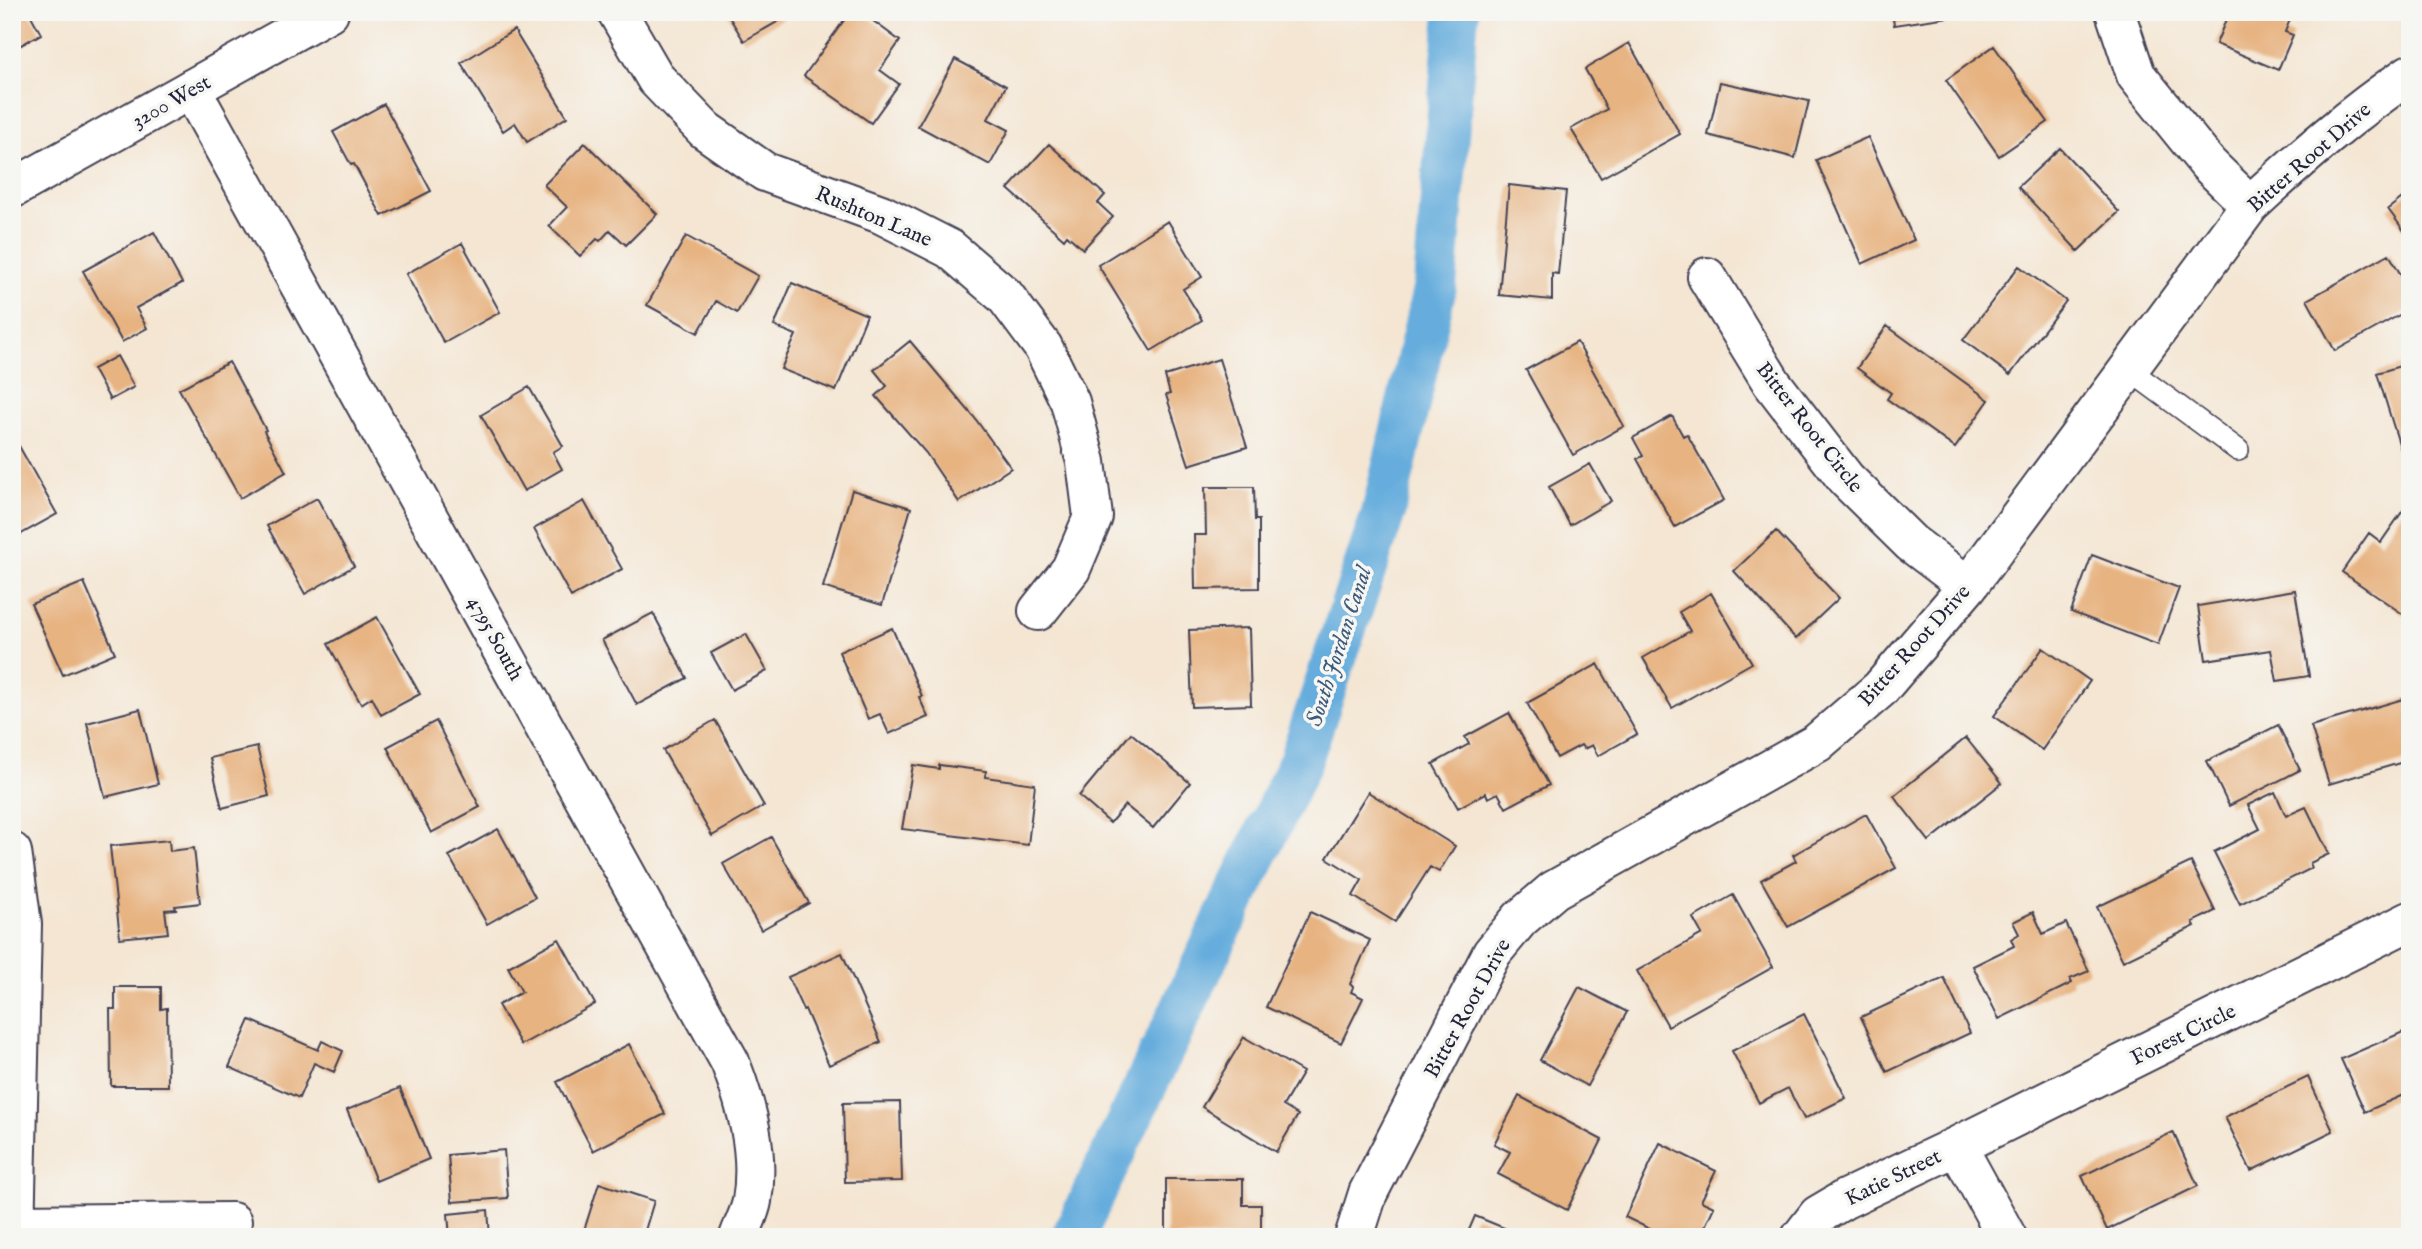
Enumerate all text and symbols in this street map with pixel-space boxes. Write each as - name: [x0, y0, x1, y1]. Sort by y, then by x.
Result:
- street label: 3200 West: [128, 70, 216, 135]
- street label: Bitter Root Drive: [2243, 97, 2378, 219]
- street label: Rushton Lane: [811, 181, 936, 254]
- street label: Bitter Root Circle: [1749, 357, 1869, 499]
- water label: South Jordan Canal: [1300, 562, 1379, 730]
- street label: Bitter Root Drive: [1853, 579, 1977, 713]
- street label: 4795 South: [461, 592, 529, 686]
- street label: Bitter Root Drive: [1419, 934, 1518, 1083]
- street label: Forest Circle: [2127, 998, 2241, 1072]
- street label: Katie Street: [1841, 1144, 1946, 1213]

